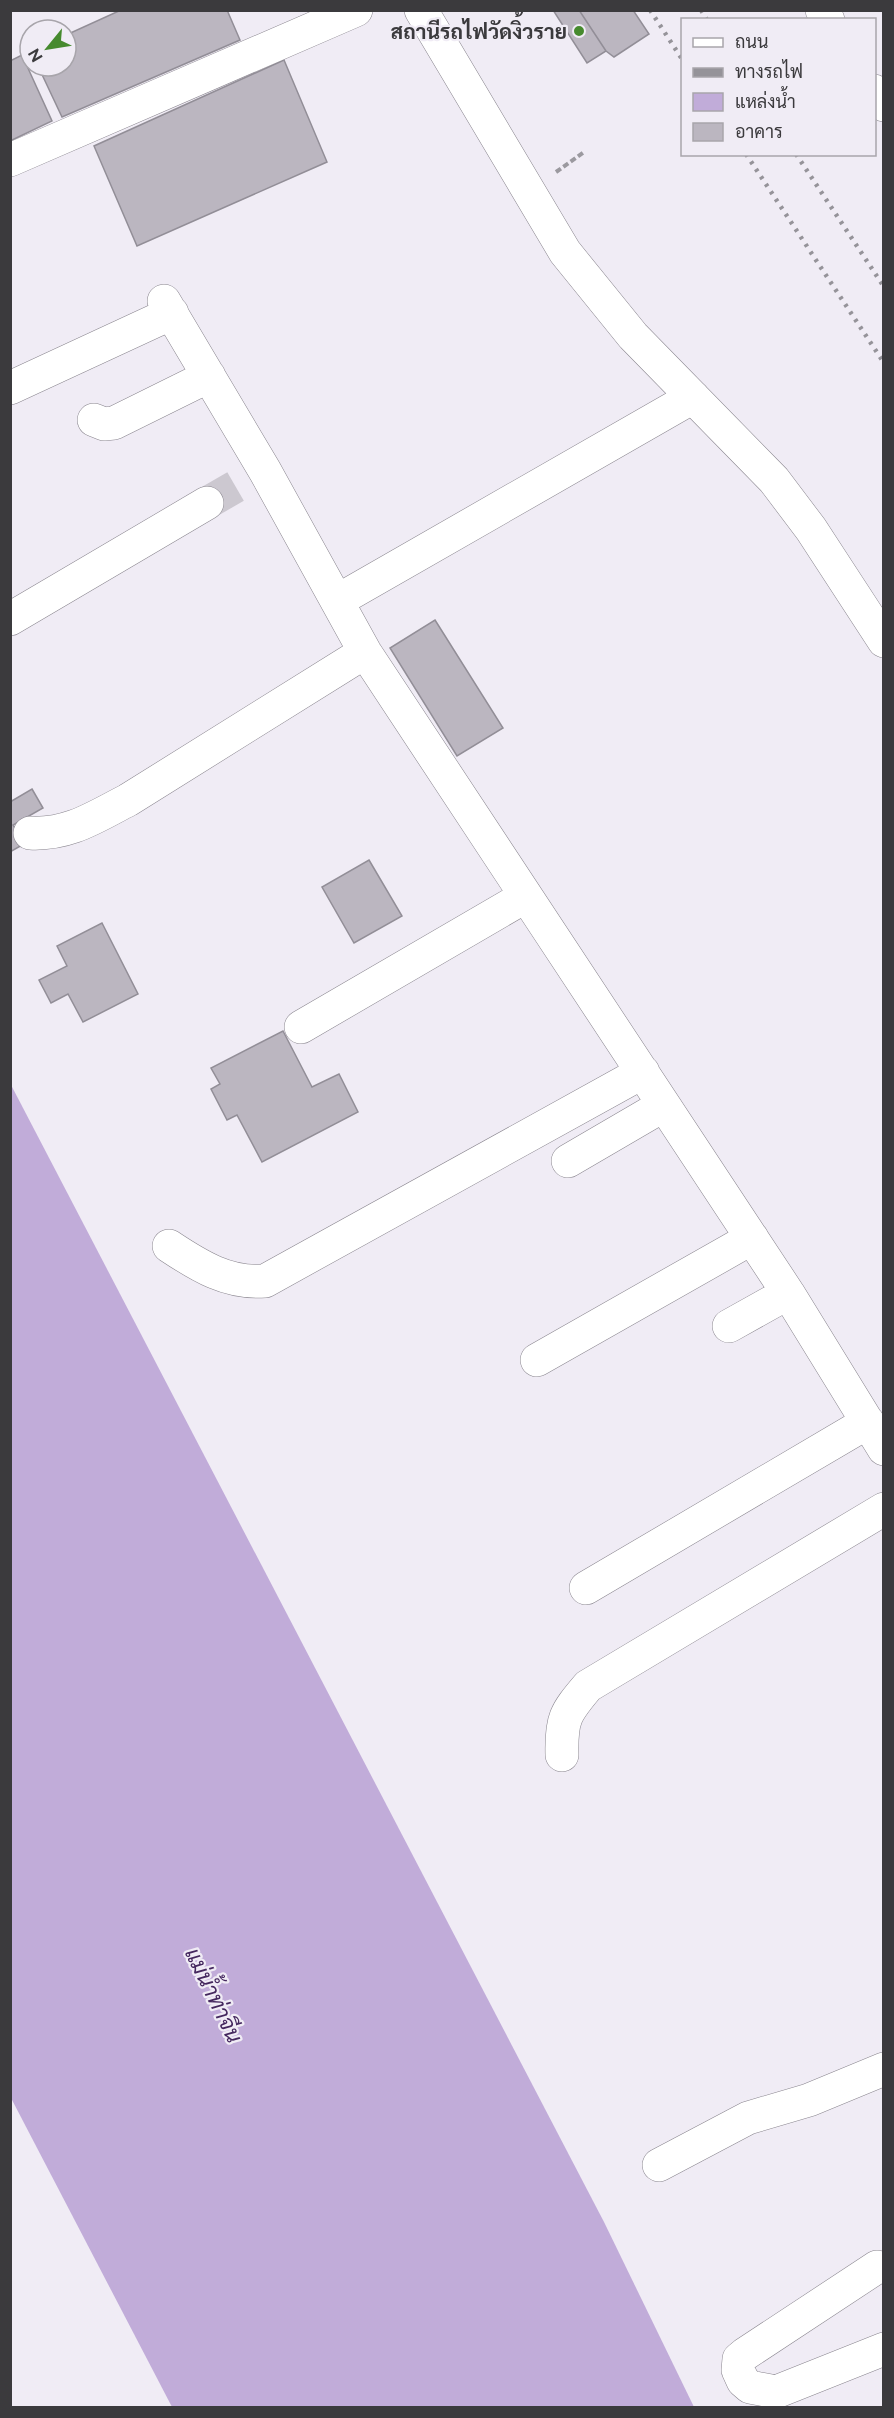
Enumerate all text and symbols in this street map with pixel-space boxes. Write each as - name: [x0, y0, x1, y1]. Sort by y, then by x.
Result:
- place label: สถานีรถไฟวัดงิ้วราย: [391, 11, 567, 44]
- north arrow: [18, 18, 78, 78]
- legend: [681, 18, 876, 156]
- marker: สถานีรถไฟวัดงิ้วราย: [572, 24, 586, 38]
- text: ถนน: [735, 31, 768, 52]
- text: N: [24, 45, 47, 65]
- text: ทางรถไฟ: [735, 59, 803, 82]
- text: แหล่งน้ำ: [735, 86, 796, 112]
- text: อาคาร: [735, 121, 783, 142]
- water label: แม่น้ำท่าจีน: [180, 1941, 254, 2047]

